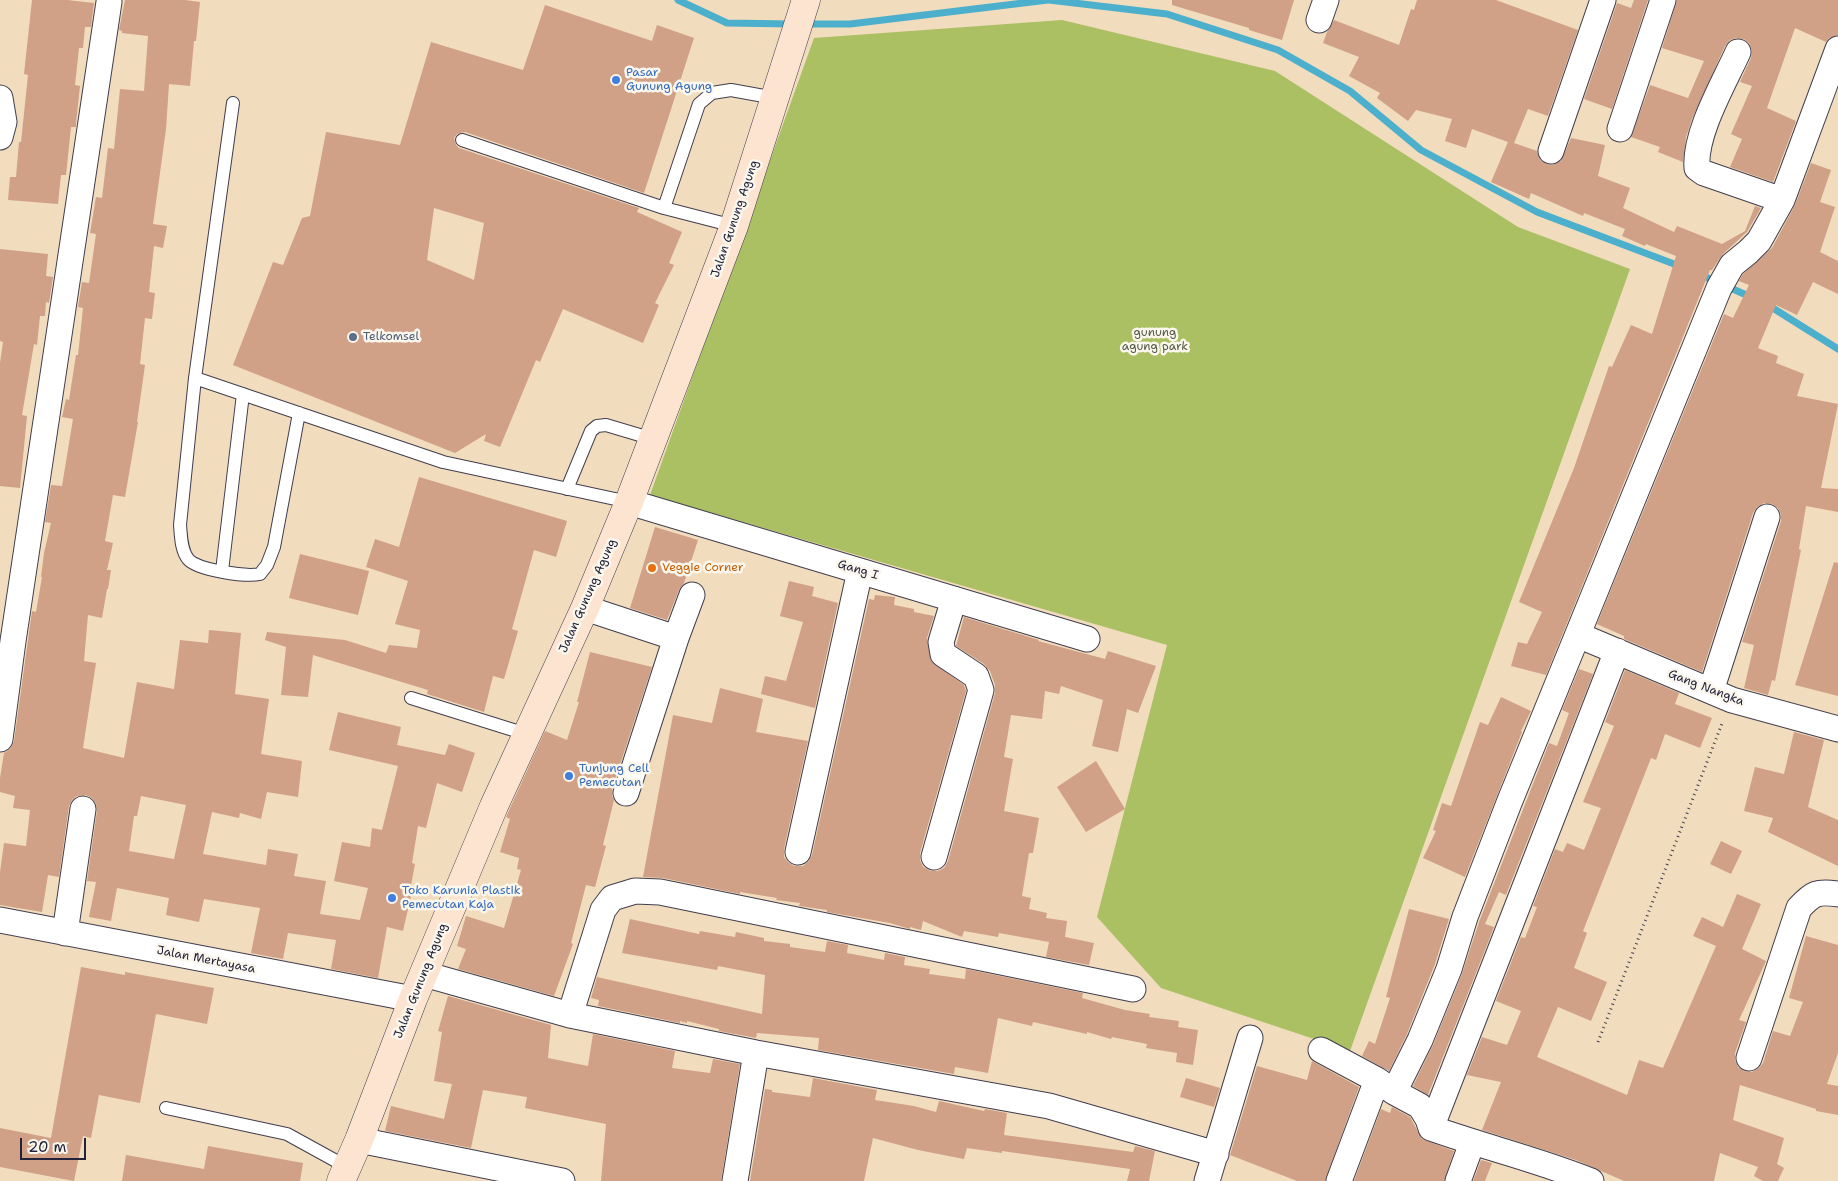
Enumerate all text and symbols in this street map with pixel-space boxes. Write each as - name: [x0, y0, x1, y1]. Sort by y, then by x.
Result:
- place label: Pasar Gunung Agung: [626, 66, 712, 94]
- marker: Pasar Gunung Agung: [610, 74, 622, 86]
- street label: Jalan Gunung Agung: [708, 158, 762, 280]
- park label: gunung agung park: [1122, 326, 1188, 354]
- place label: Telkomsel: [363, 330, 419, 344]
- marker: Telkomsel: [347, 331, 359, 343]
- street label: Jalan Gunung Agung: [556, 537, 620, 655]
- street label: Gang I: [836, 557, 880, 583]
- place label: Veggie Corner: [662, 561, 743, 575]
- marker: Veggie Corner: [646, 562, 658, 574]
- street label: Gang Nangka: [1666, 667, 1746, 709]
- place label: Tunjung Cell Pemecutan: [579, 762, 649, 790]
- marker: Tunjung Cell Pemecutan: [563, 770, 575, 782]
- place label: Toko Karunia Plastik Pemecutan Kaja: [402, 884, 521, 912]
- marker: Toko Karunia Plastik Pemecutan Kaja: [386, 892, 398, 904]
- street label: Jalan Gunung Agung: [391, 921, 451, 1041]
- street label: Jalan Mertayasa: [156, 943, 256, 977]
- scale bar: [22, 1128, 89, 1160]
- text: 20 m: [28, 1137, 67, 1157]

